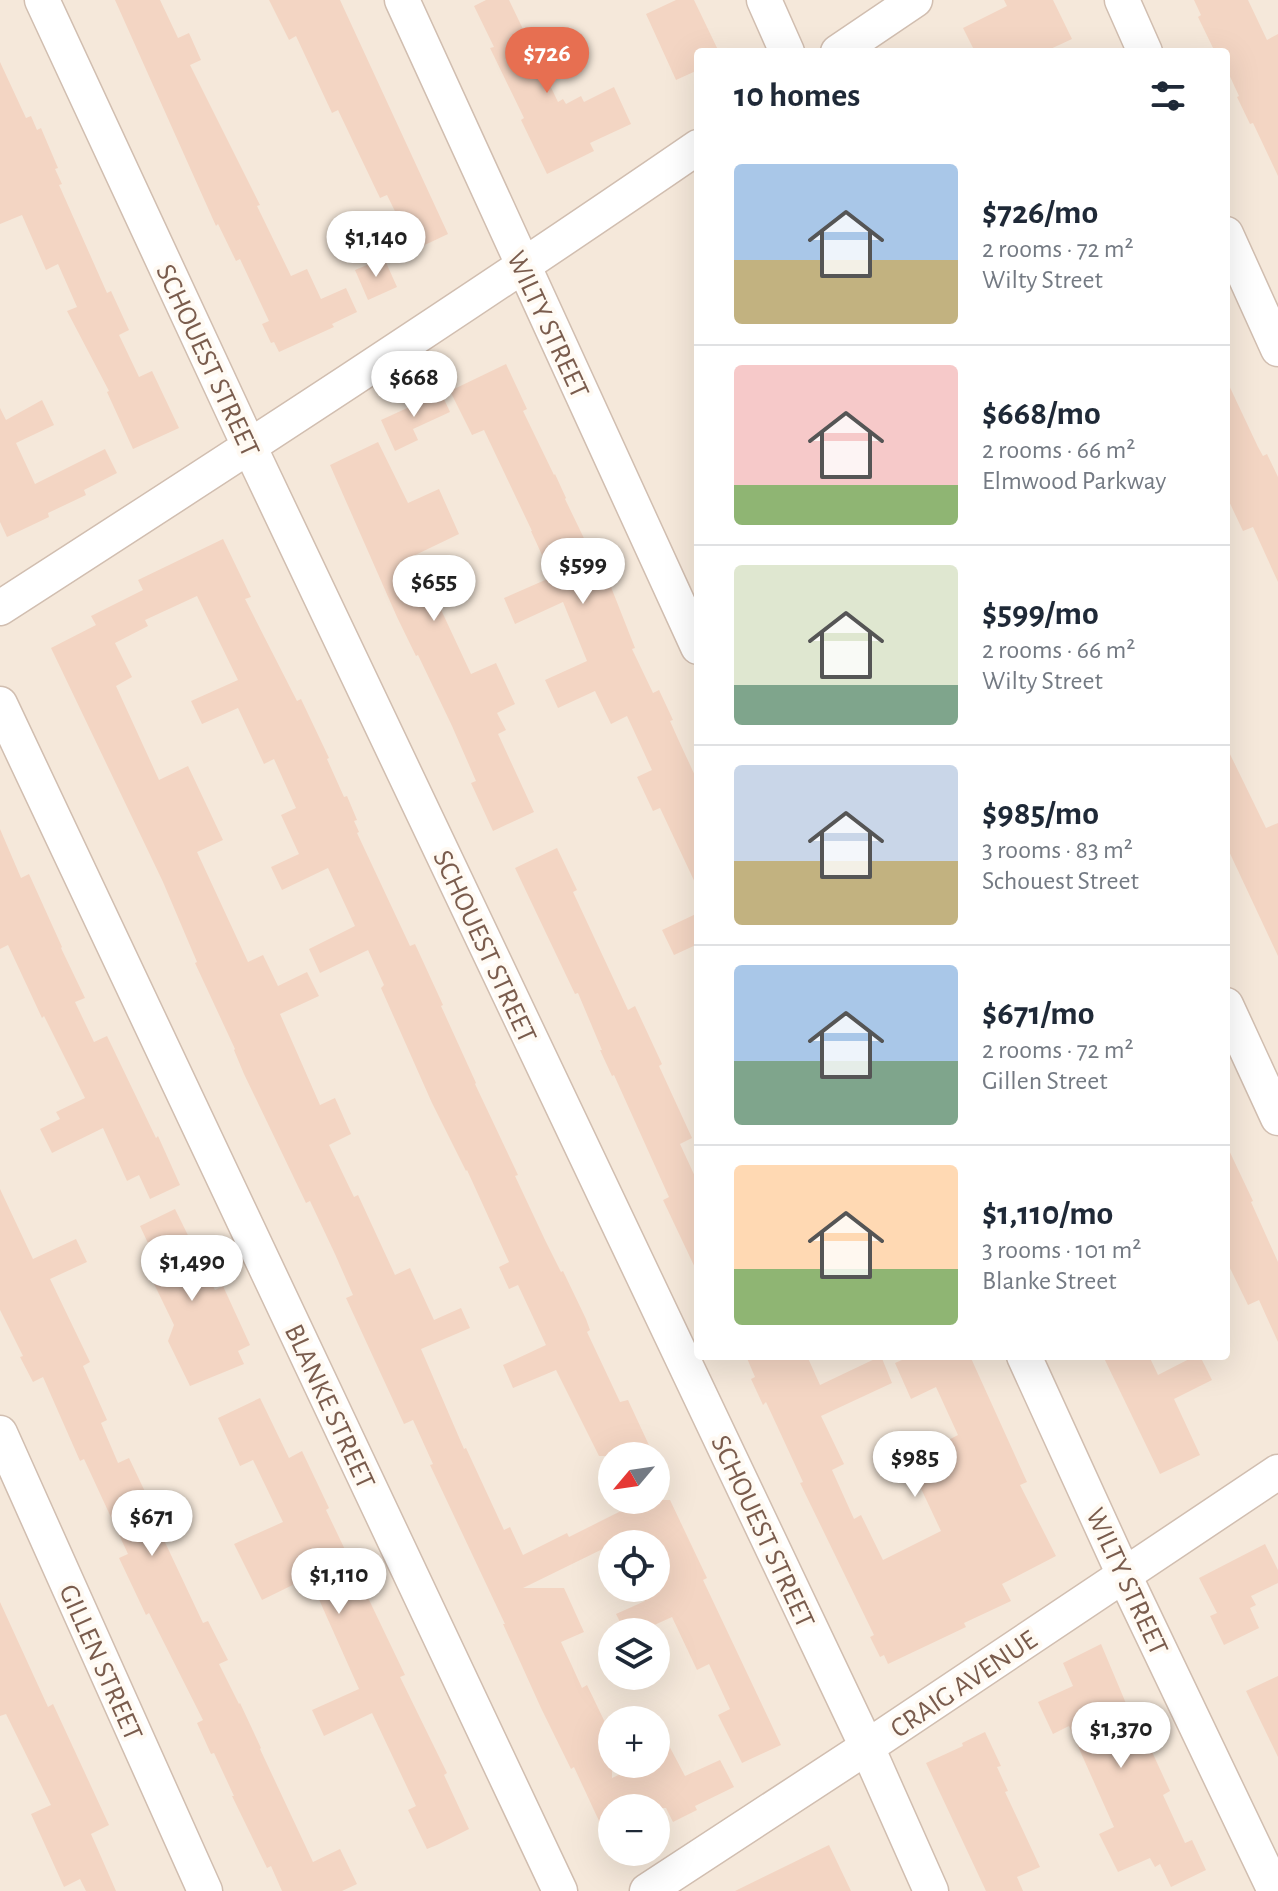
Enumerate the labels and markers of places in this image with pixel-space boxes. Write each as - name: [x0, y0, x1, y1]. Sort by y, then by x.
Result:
- pin: $726: [500, 27, 594, 95]
- pin: $1,140: [311, 211, 441, 279]
- pin: $668: [367, 351, 461, 419]
- pin: $599: [536, 538, 630, 606]
- pin: $655: [387, 555, 481, 623]
- pin: $1,490: [127, 1235, 257, 1303]
- pin: $985: [868, 1431, 962, 1499]
- pin: $671: [105, 1490, 199, 1558]
- pin: $1,110: [274, 1548, 404, 1616]
- pin: $1,370: [1056, 1702, 1186, 1770]

